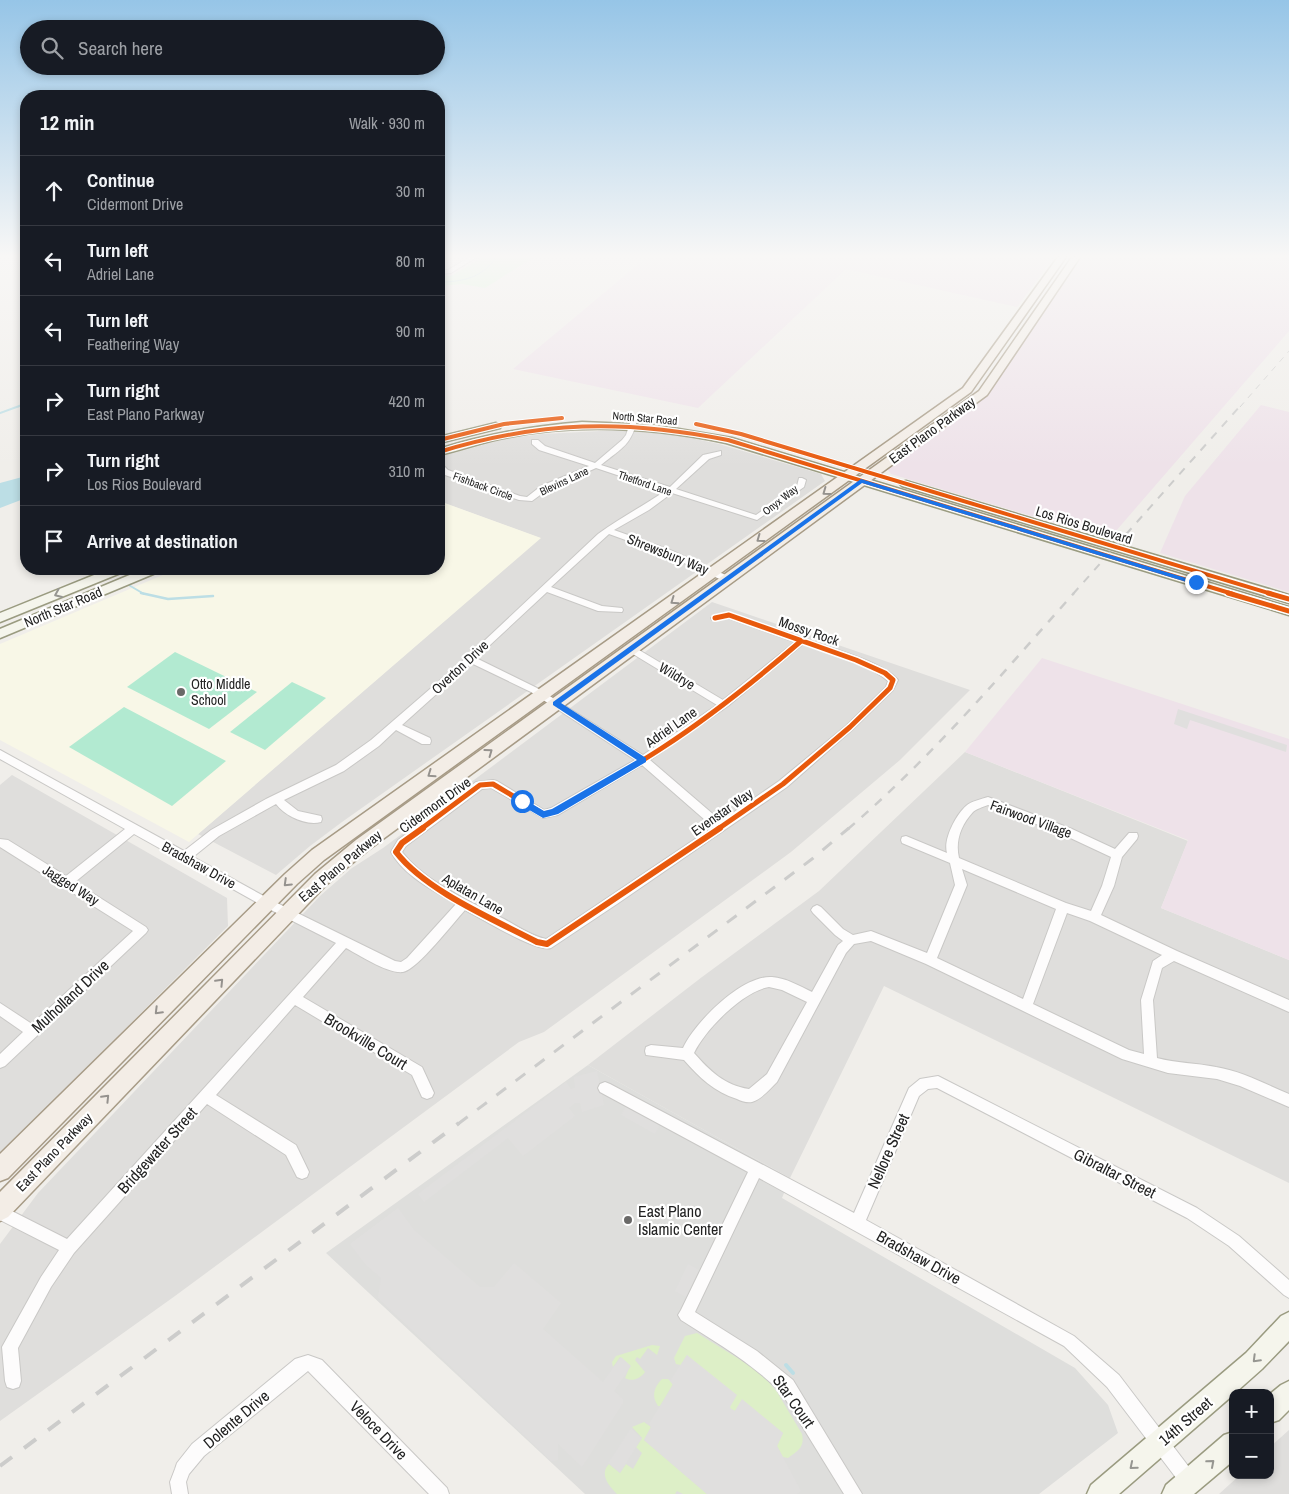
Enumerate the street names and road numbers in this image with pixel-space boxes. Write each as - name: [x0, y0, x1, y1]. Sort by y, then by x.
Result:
- street label: East Plano Parkway: [885, 392, 979, 467]
- street label: North Star Road: [612, 408, 678, 428]
- street label: Blevins Lane: [537, 464, 591, 498]
- street label: Thetford Lane: [616, 467, 674, 499]
- street label: Fishback Circle: [451, 469, 515, 503]
- street label: Onyx Way: [759, 481, 801, 518]
- street label: Los Rios Boulevard: [1033, 502, 1135, 548]
- street label: Shrewsbury Way: [625, 529, 712, 579]
- street label: North Star Road: [21, 583, 105, 631]
- street label: Mossy Rock: [777, 612, 842, 650]
- street label: Overton Drive: [428, 636, 492, 698]
- street label: Wildrye: [656, 658, 698, 694]
- street label: Adriel Lane: [641, 703, 700, 752]
- street label: Cidermont Drive: [396, 773, 474, 837]
- street label: Evenstar Way: [688, 784, 756, 840]
- street label: Fairwood Village: [988, 796, 1074, 842]
- street label: East Plano Parkway: [295, 826, 385, 906]
- street label: Bradshaw Drive: [159, 837, 239, 893]
- street label: Jagged Way: [39, 861, 103, 910]
- street label: Aplatan Lane: [438, 869, 507, 919]
- street label: Mulholland Drive: [27, 954, 113, 1038]
- street label: Brookville Court: [320, 1008, 412, 1075]
- street label: Bridgewater Street: [112, 1102, 202, 1198]
- street label: East Plano Parkway: [12, 1109, 96, 1195]
- street label: Nellore Street: [862, 1110, 915, 1192]
- street label: Gibraltar Street: [1070, 1143, 1160, 1203]
- street label: Bradshaw Drive: [873, 1225, 965, 1289]
- street label: Star Court: [768, 1370, 820, 1432]
- street label: Dolente Drive: [198, 1385, 274, 1453]
- street label: 14th Street: [1154, 1391, 1217, 1450]
- street label: Veloce Drive: [345, 1396, 413, 1464]

